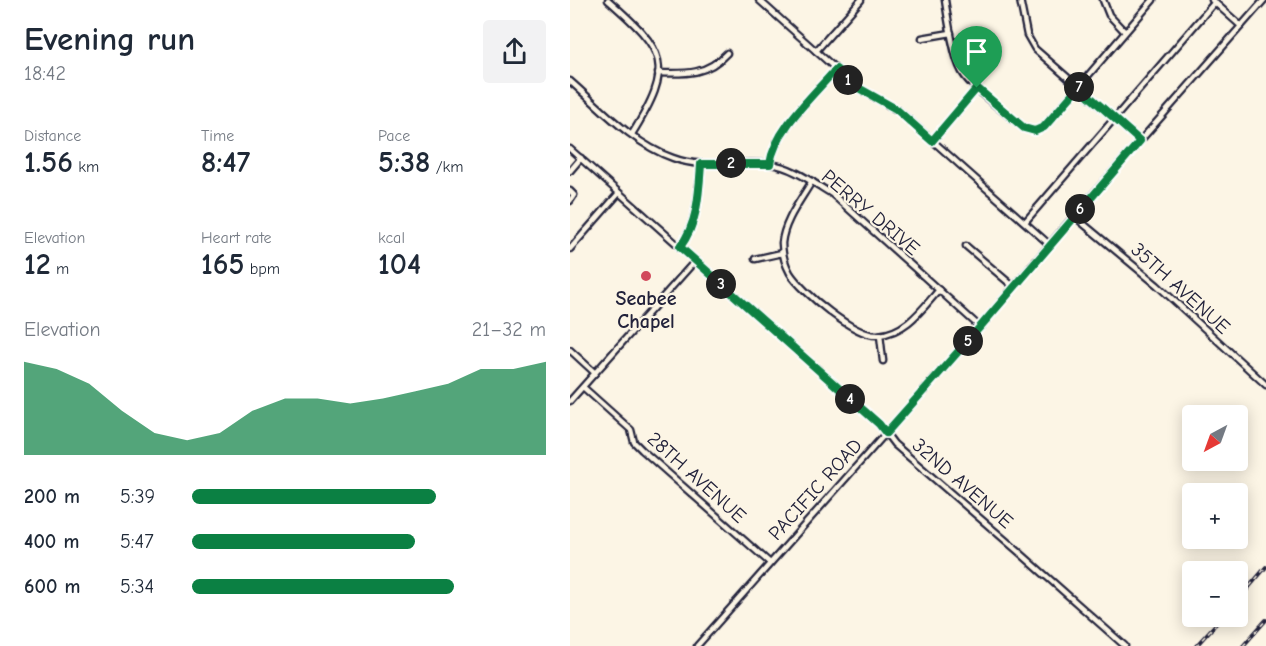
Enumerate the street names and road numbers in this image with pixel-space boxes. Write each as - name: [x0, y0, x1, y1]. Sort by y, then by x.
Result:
- street label: PERRY DRIVE: [817, 165, 924, 260]
- street label: 35TH AVENUE: [1126, 238, 1235, 339]
- street label: 28TH AVENUE: [643, 427, 751, 528]
- street label: 32ND AVENUE: [908, 433, 1018, 533]
- street label: PACIFIC ROAD: [764, 434, 867, 545]

